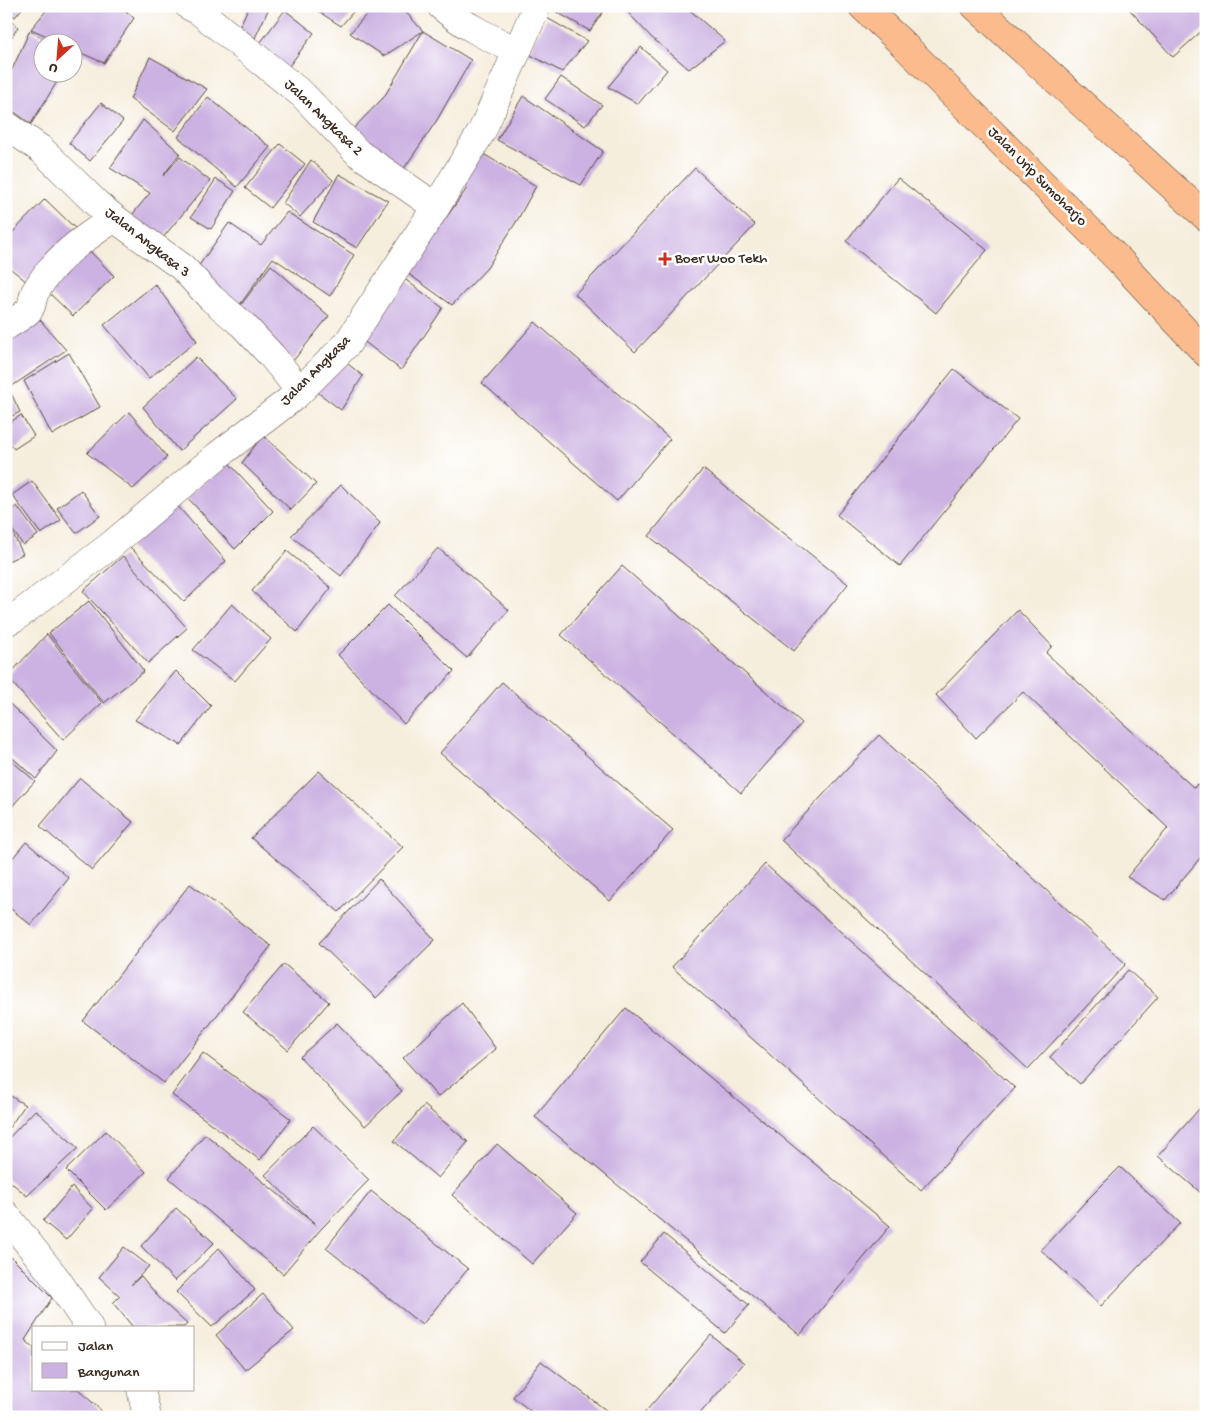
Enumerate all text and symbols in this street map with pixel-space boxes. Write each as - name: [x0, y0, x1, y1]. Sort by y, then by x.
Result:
- north arrow: [32, 32, 82, 82]
- text: U: [46, 58, 61, 77]
- street label: Jalan Angkasa 2: [280, 76, 366, 160]
- street label: Jalan Urip Sumoharjo: [984, 124, 1091, 231]
- street label: Jalan Angkasa 3: [101, 204, 193, 282]
- place label: Boer Woo Tekh: [674, 250, 767, 268]
- marker: Boer Woo Tekh: [659, 253, 671, 265]
- street label: Jalan Angkasa: [277, 332, 355, 410]
- legend: [32, 1326, 195, 1390]
- text: Jalan: [78, 1338, 113, 1356]
- text: Bangunan: [77, 1364, 139, 1382]

